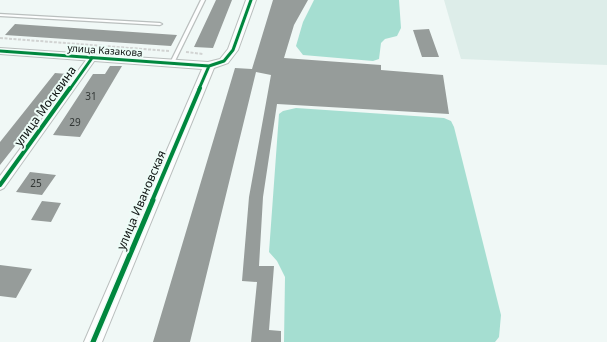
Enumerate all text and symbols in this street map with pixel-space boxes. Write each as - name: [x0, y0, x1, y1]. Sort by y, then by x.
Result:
- street label: улица Казакова: [67, 40, 143, 60]
- street label: улица Москвина: [10, 62, 80, 150]
- house number: 31: [85, 89, 97, 103]
- house number: 29: [69, 115, 81, 129]
- street label: улица Ивановская: [112, 148, 170, 252]
- house number: 25: [30, 176, 42, 190]

